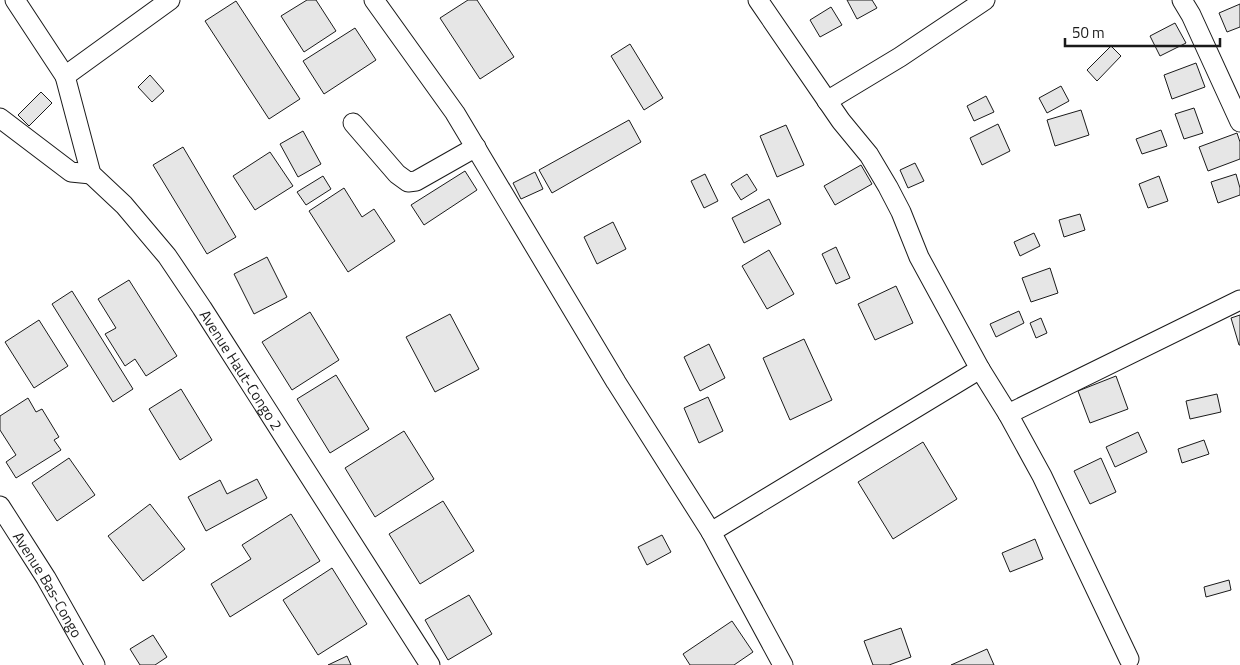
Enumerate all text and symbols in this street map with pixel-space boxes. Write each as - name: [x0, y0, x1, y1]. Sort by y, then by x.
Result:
- scale bar: [1065, 15, 1220, 47]
- text: 50 m: [1072, 21, 1105, 44]
- street label: Avenue Haut-Congo 2: [194, 305, 288, 434]
- street label: Avenue Bas-Congo: [8, 527, 89, 642]

